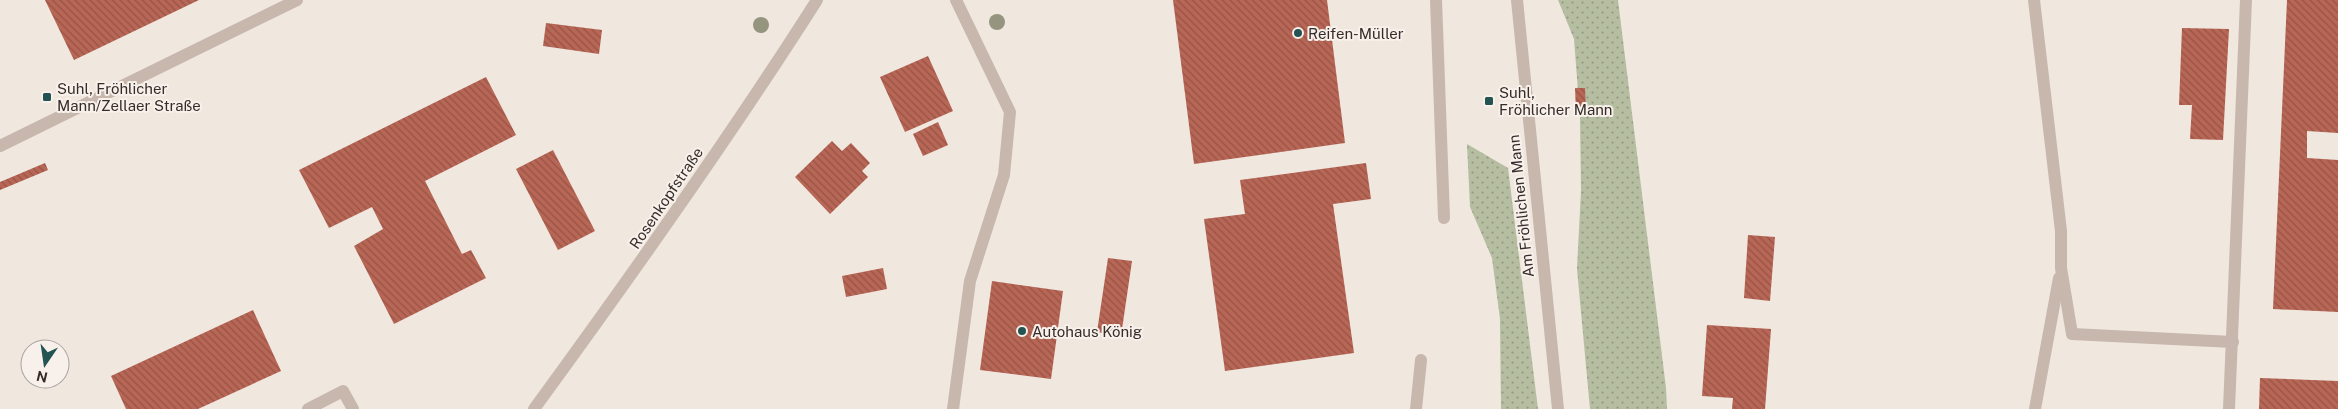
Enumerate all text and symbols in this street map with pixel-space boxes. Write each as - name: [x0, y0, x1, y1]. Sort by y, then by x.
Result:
- place label: Reifen-Müller: [1308, 25, 1404, 42]
- marker: Reifen-Müller: [1292, 27, 1304, 39]
- place label: Suhl, Fröhlicher Mann/Zellaer Straße: [57, 80, 201, 114]
- place label: Suhl, Fröhlicher Mann: [1499, 84, 1613, 118]
- marker: Suhl, Fröhlicher Mann/Zellaer Straße: [41, 91, 53, 103]
- marker: Suhl, Fröhlicher Mann: [1483, 95, 1495, 107]
- street label: Am Fröhlichen Mann: [1505, 134, 1537, 278]
- street label: Rosenkopfstraße: [626, 144, 706, 252]
- place label: Autohaus König: [1032, 323, 1142, 340]
- marker: Autohaus König: [1016, 325, 1028, 337]
- north arrow: [20, 339, 70, 389]
- text: N: [35, 368, 49, 386]

